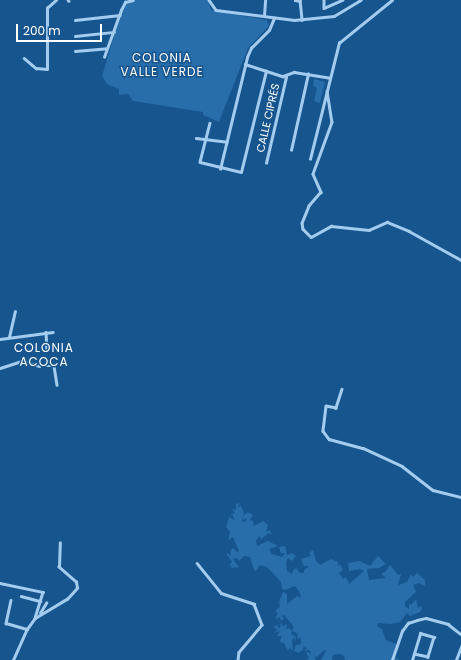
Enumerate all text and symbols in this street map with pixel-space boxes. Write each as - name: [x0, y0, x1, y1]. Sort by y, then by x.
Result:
- scale bar: [18, 16, 104, 42]
- text: 200 m: [23, 22, 61, 39]
- district label: COLONIA VALLE VERDE: [120, 51, 204, 79]
- street label: CALLE CIPRÉS: [254, 82, 282, 154]
- district label: COLONIA ACOCA: [14, 341, 74, 369]

